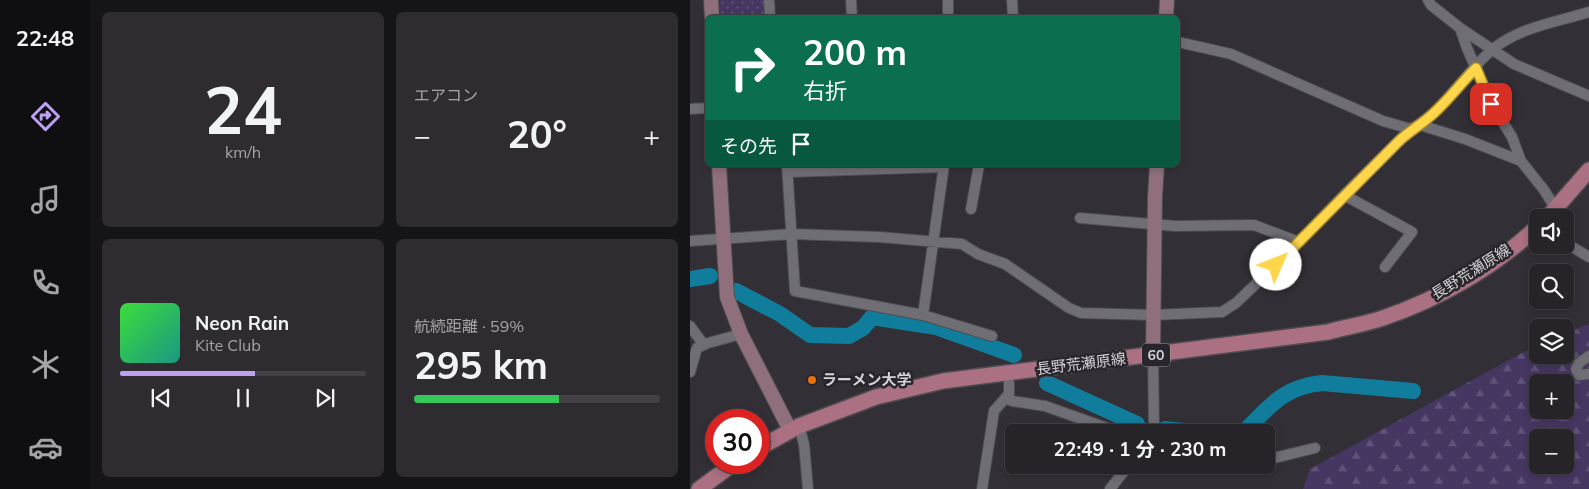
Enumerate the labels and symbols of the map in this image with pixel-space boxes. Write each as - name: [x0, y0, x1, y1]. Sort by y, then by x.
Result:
- pin: [1470, 83, 1512, 125]
- position arrow: [1249, 238, 1301, 290]
- street label: 長野荒瀬原線: [1428, 240, 1514, 303]
- road number: 60: [1142, 344, 1170, 366]
- street label: 長野荒瀬原線: [1035, 349, 1127, 378]
- place label: ラーメン大学: [822, 370, 911, 389]
- marker: ラーメン大学: [806, 374, 818, 386]
- speed limit sign: 30: [705, 409, 770, 474]

